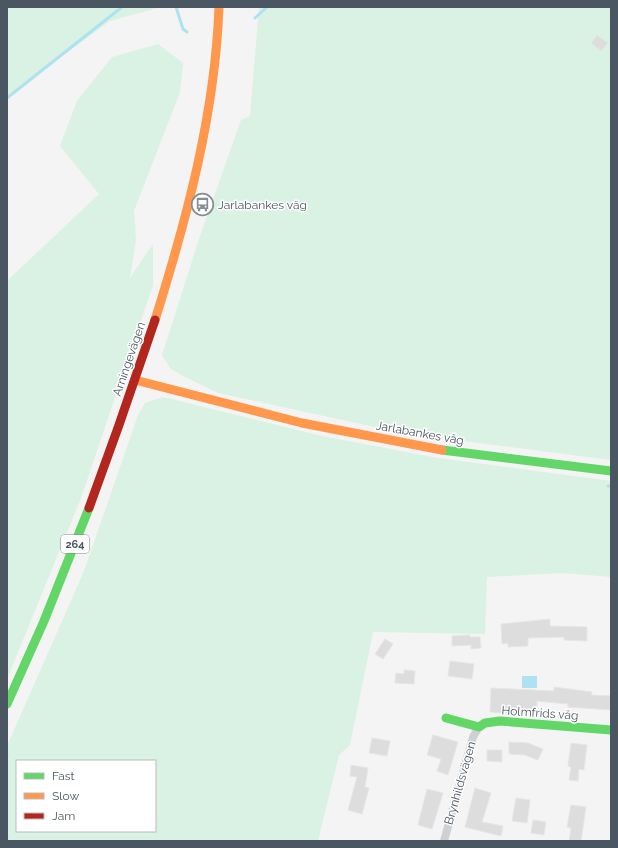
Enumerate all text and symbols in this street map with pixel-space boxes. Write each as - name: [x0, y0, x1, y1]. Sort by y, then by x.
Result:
- bus stop icon: Jarlabankes väg: [190, 192, 216, 218]
- place label: Jarlabankes väg: [218, 198, 307, 212]
- street label: Arningevägen: [110, 320, 148, 398]
- street label: Jarlabankes väg: [375, 418, 465, 448]
- road number: 264: [61, 535, 89, 553]
- street label: Holmfrids väg: [501, 703, 579, 723]
- street label: Brynhildsvägen: [441, 740, 479, 826]
- legend: [16, 760, 156, 832]
- text: Fast: [52, 769, 75, 783]
- text: Slow: [52, 789, 79, 803]
- text: Jam: [52, 809, 75, 823]

